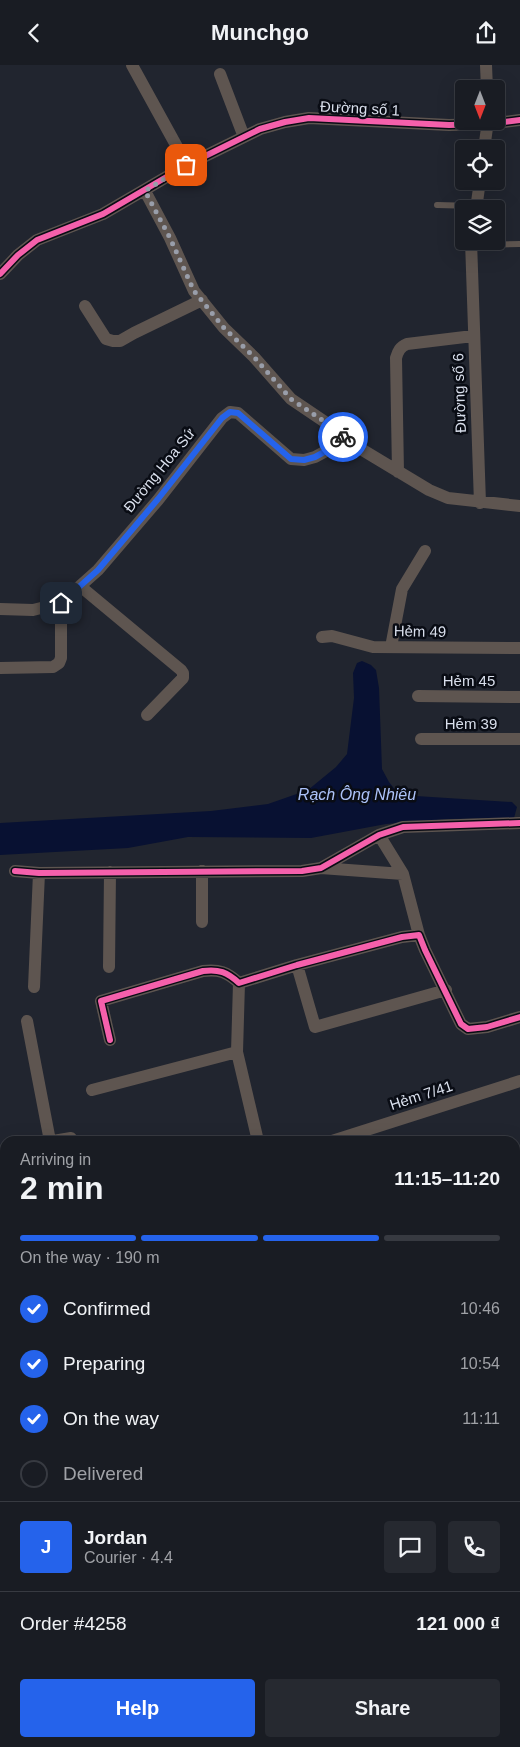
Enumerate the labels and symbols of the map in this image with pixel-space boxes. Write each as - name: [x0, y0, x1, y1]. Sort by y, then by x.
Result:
- north arrow: [455, 80, 505, 130]
- street label: Đường số 1: [320, 97, 400, 119]
- pin: [165, 144, 207, 186]
- street label: Đường số 6: [449, 353, 469, 433]
- courier: [318, 412, 368, 462]
- street label: Đường Hoa Sứ: [120, 425, 198, 515]
- pin: [40, 582, 82, 624]
- street label: Hẻm 49: [394, 622, 446, 640]
- street label: Hẻm 45: [443, 672, 495, 689]
- street label: Hẻm 39: [445, 715, 497, 732]
- water label: Rạch Ông Nhiêu: [298, 785, 416, 803]
- street label: Hẻm 7/41: [387, 1077, 455, 1113]

